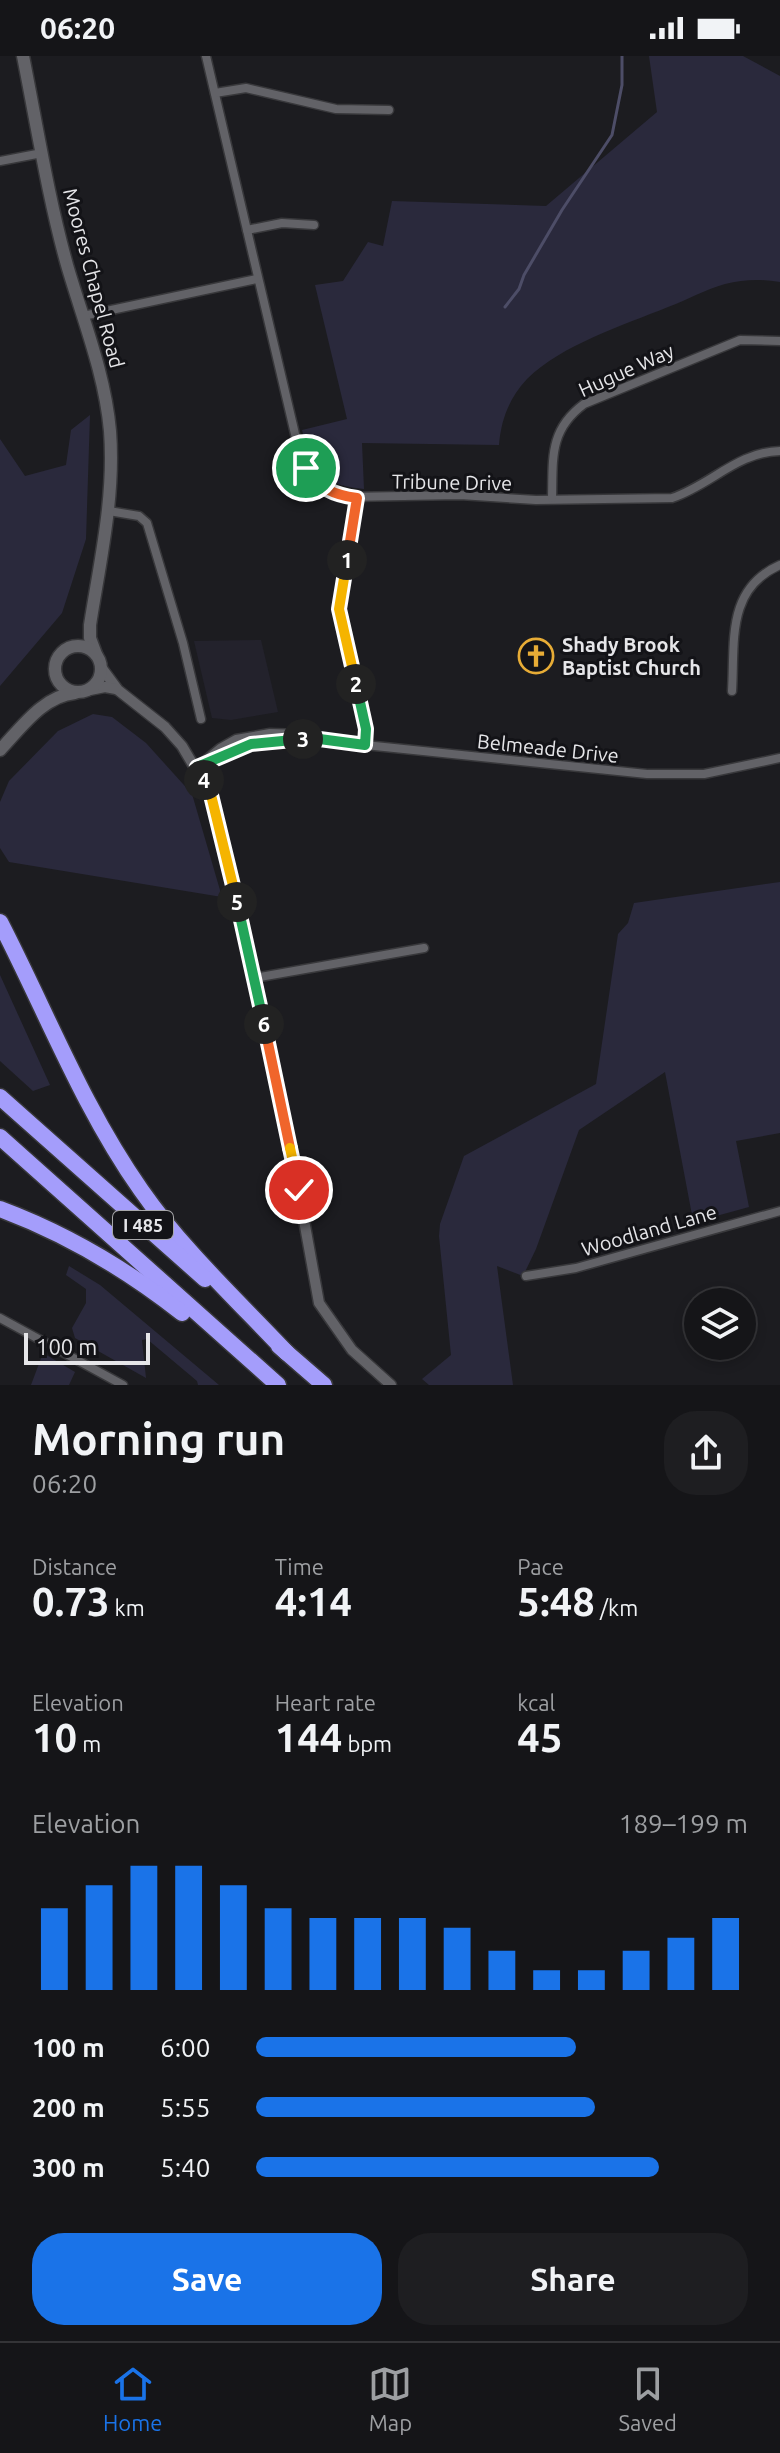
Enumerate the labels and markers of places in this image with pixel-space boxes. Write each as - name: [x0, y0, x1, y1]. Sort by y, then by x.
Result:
- pin: [272, 434, 340, 502]
- pin: 1: [327, 540, 367, 580]
- place label: Shady Brook Baptist Church: [562, 633, 701, 679]
- church icon: Shady Brook Baptist Church: [517, 637, 555, 675]
- pin: 2: [336, 664, 376, 704]
- pin: 3: [283, 719, 323, 759]
- pin: 4: [184, 760, 224, 800]
- pin: 5: [217, 882, 257, 922]
- pin: 6: [244, 1004, 284, 1044]
- pin: [265, 1156, 333, 1224]

